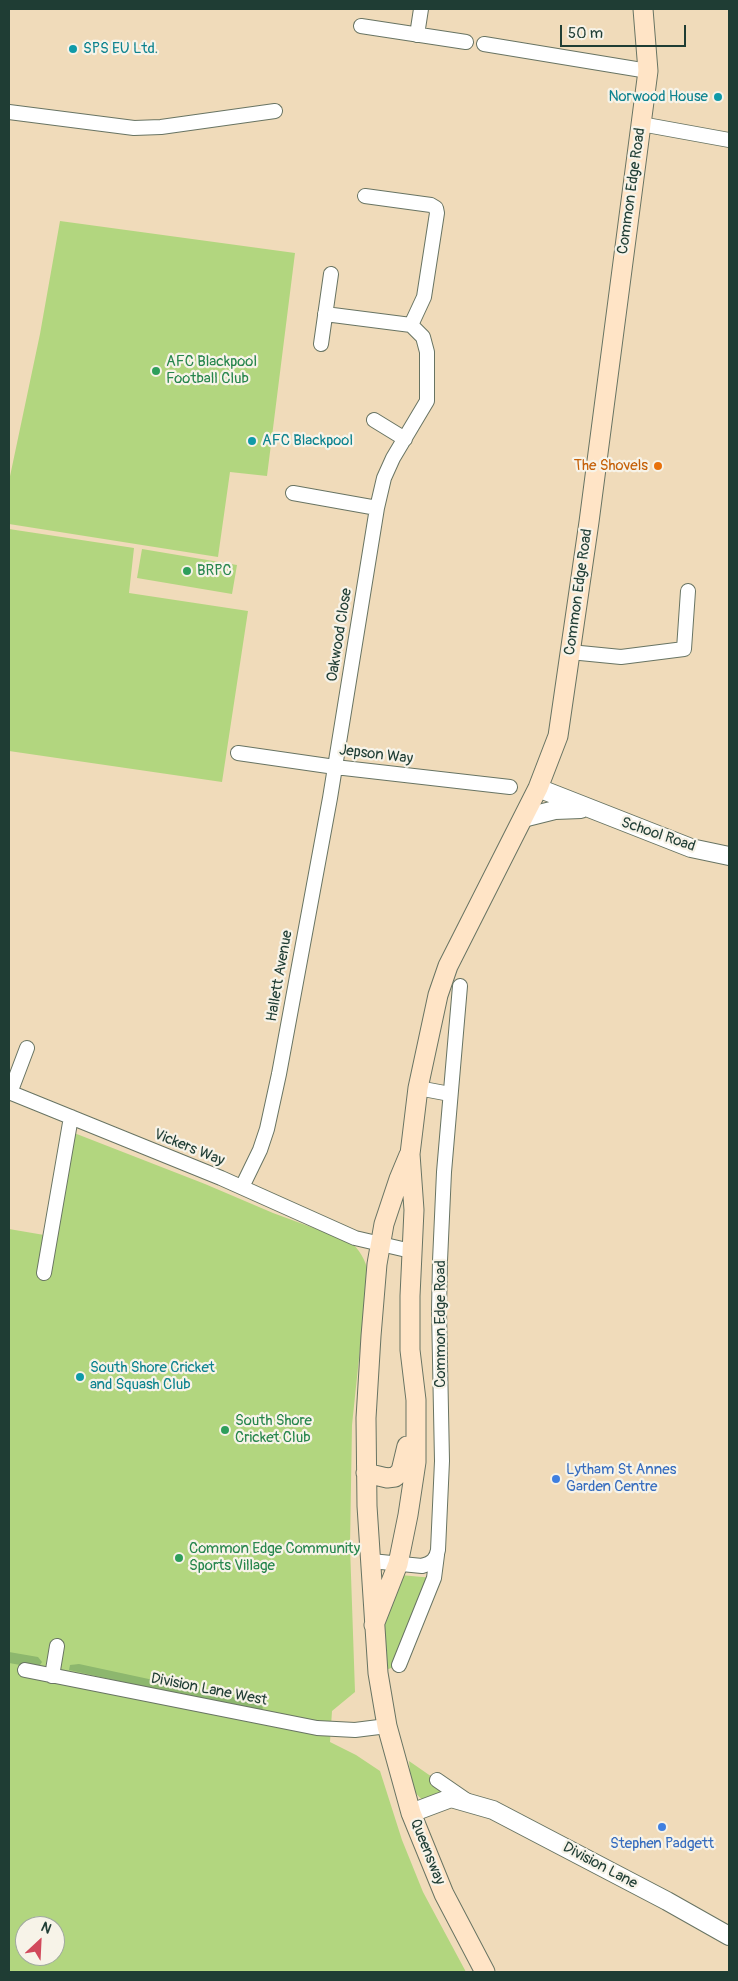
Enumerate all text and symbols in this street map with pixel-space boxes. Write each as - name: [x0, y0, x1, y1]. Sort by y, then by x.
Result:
- scale bar: [563, 15, 689, 47]
- text: 50 m: [568, 24, 603, 43]
- place label: SPS EU Ltd.: [83, 40, 158, 58]
- marker: SPS EU Ltd.: [67, 43, 79, 55]
- place label: Norwood House: [608, 88, 708, 106]
- marker: Norwood House: [712, 91, 724, 103]
- street label: Common Edge Road: [614, 127, 650, 255]
- place label: AFC Blackpool Football Club: [166, 353, 257, 388]
- marker: AFC Blackpool Football Club: [150, 365, 162, 377]
- place label: AFC Blackpool: [262, 432, 353, 450]
- marker: AFC Blackpool: [246, 435, 258, 447]
- place label: The Shovels: [574, 457, 648, 475]
- marker: The Shovels: [652, 460, 664, 472]
- street label: Common Edge Road: [561, 528, 597, 656]
- place label: BRPC: [197, 562, 232, 580]
- marker: BRPC: [181, 565, 193, 577]
- street label: Oakwood Close: [324, 587, 356, 683]
- street label: Jepson Way: [338, 742, 414, 768]
- street label: School Road: [618, 814, 698, 856]
- street label: Hallett Avenue: [263, 929, 297, 1023]
- street label: Vickers Way: [151, 1126, 227, 1170]
- street label: Common Edge Road: [432, 1260, 450, 1388]
- place label: South Shore Cricket and Squash Club: [90, 1359, 215, 1394]
- marker: South Shore Cricket and Squash Club: [74, 1371, 86, 1383]
- place label: South Shore Cricket Club: [235, 1412, 312, 1447]
- marker: South Shore Cricket Club: [219, 1424, 231, 1436]
- place label: Lytham St Annes Garden Centre: [566, 1461, 676, 1496]
- marker: Lytham St Annes Garden Centre: [550, 1473, 562, 1485]
- place label: Common Edge Community Sports Village: [189, 1540, 360, 1575]
- marker: Common Edge Community Sports Village: [173, 1552, 185, 1564]
- street label: Division Lane West: [149, 1670, 269, 1710]
- street label: Queensway: [406, 1816, 448, 1888]
- marker: Stephen Padgett: [656, 1821, 668, 1833]
- place label: Stephen Padgett: [610, 1835, 714, 1853]
- street label: Division Lane: [560, 1839, 640, 1893]
- north arrow: [15, 1916, 65, 1966]
- text: N: [38, 1918, 54, 1938]

